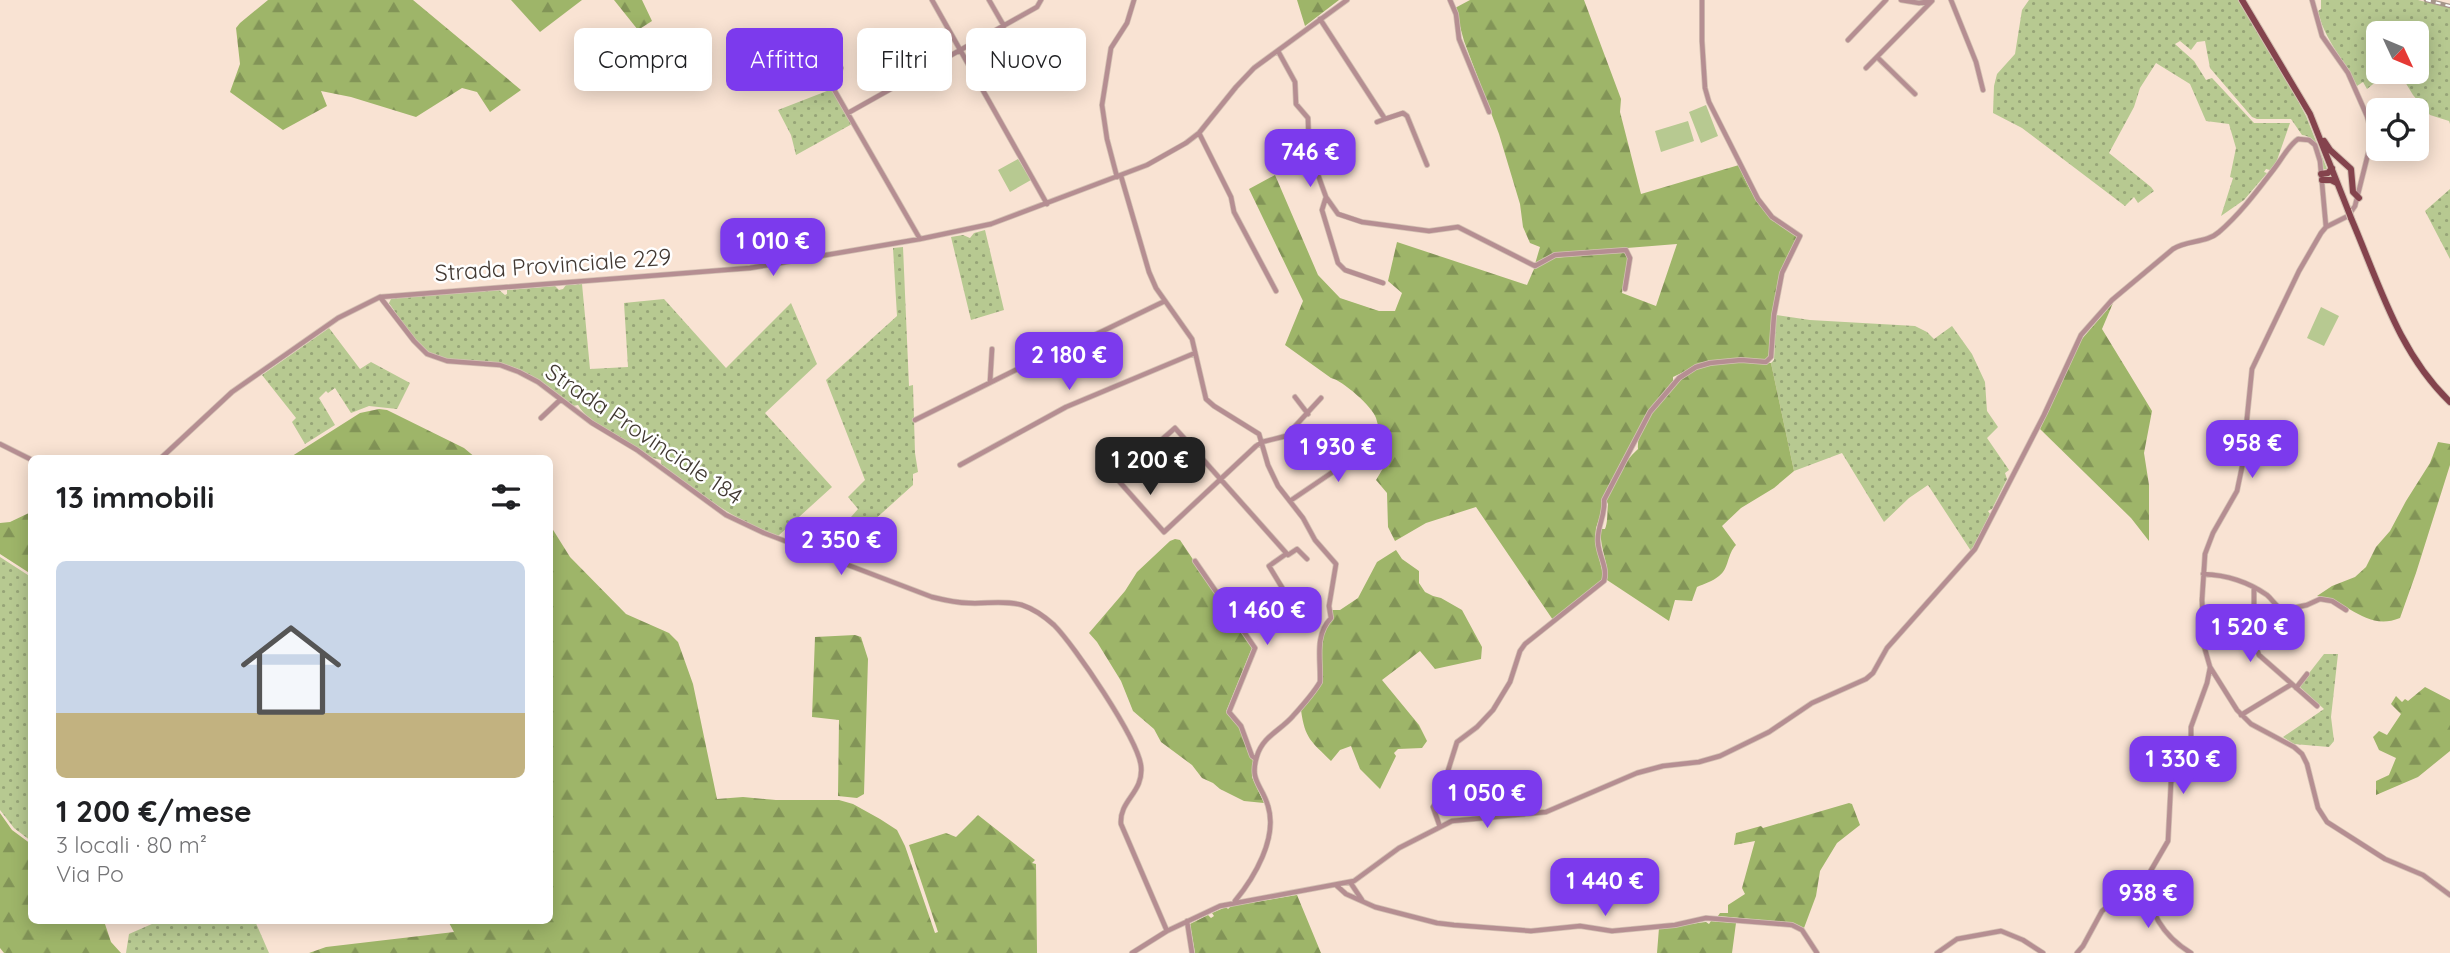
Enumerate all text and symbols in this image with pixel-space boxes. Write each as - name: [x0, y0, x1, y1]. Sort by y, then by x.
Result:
- north arrow: [2366, 21, 2429, 84]
- map controls: [2366, 21, 2429, 161]
- chip: Compra: [574, 28, 712, 91]
- chip: Affitta: [726, 28, 843, 91]
- chip: Filtri: [857, 28, 952, 91]
- chip: Nuovo: [966, 28, 1086, 91]
- button: locate: [2366, 98, 2429, 161]
- pin: 746 €: [1261, 130, 1359, 189]
- text: 746 €: [1281, 137, 1339, 166]
- pin: 1 010 €: [708, 218, 838, 278]
- text: 1 010 €: [736, 226, 810, 255]
- street label: Strada Provinciale 229: [434, 242, 672, 287]
- pin: 2 180 €: [1004, 332, 1134, 392]
- text: 2 180 €: [1031, 340, 1107, 369]
- street label: Strada Provinciale 184: [540, 357, 748, 510]
- pin: 958 €: [2203, 420, 2301, 480]
- pin: 1 930 €: [1273, 424, 1403, 484]
- text: 958 €: [2222, 428, 2282, 457]
- text: 1 930 €: [1300, 432, 1376, 461]
- pin: 1 200 €: [1085, 438, 1215, 497]
- text: 1 200 €: [1111, 445, 1189, 474]
- text: 13 immobili: [56, 478, 214, 516]
- icon: filters: [487, 478, 525, 516]
- pin: 2 350 €: [776, 518, 906, 577]
- text: 2 350 €: [801, 525, 881, 554]
- pin: 1 460 €: [1202, 588, 1332, 647]
- text: 1 460 €: [1229, 595, 1305, 624]
- pin: 1 520 €: [2185, 604, 2315, 664]
- icon: home: [228, 607, 354, 733]
- text: 1 520 €: [2212, 612, 2288, 641]
- pin: 1 330 €: [2118, 736, 2248, 796]
- text: 1 330 €: [2145, 744, 2221, 773]
- pin: 1 050 €: [1422, 770, 1552, 830]
- text: 1 050 €: [1448, 778, 1526, 807]
- text: 1 200 €/mese: [56, 792, 252, 830]
- text: 3 locali · 80 m²: [56, 830, 207, 859]
- pin: 1 440 €: [1540, 858, 1670, 918]
- text: Via Po: [56, 859, 124, 888]
- text: 1 440 €: [1566, 866, 1644, 895]
- pin: 938 €: [2099, 870, 2197, 930]
- text: 938 €: [2119, 878, 2177, 907]

